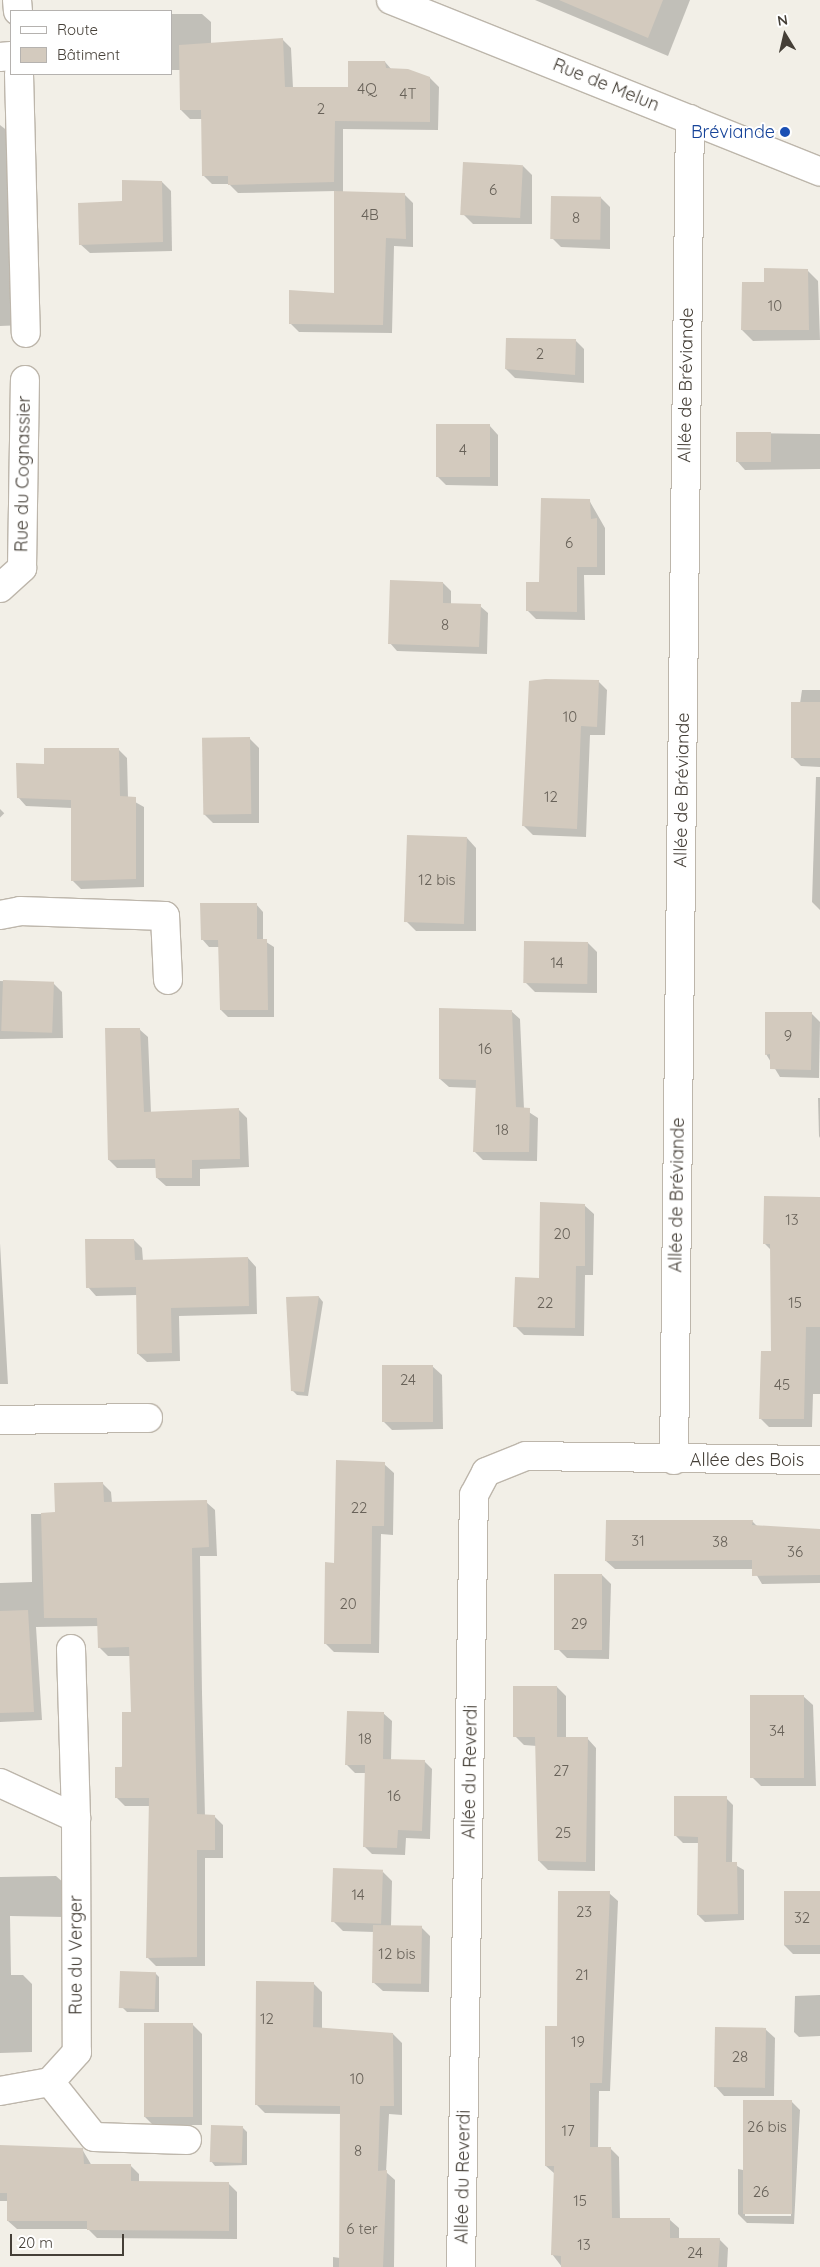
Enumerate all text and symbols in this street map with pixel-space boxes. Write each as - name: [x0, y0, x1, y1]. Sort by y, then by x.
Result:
- legend: [10, 10, 172, 75]
- north arrow: [760, 10, 810, 60]
- text: N: [776, 10, 789, 30]
- text: Route: [57, 20, 98, 39]
- text: Bâtiment: [57, 45, 120, 64]
- street label: Rue de Melun: [550, 54, 662, 116]
- house number: 4Q: [357, 80, 377, 98]
- house number: 4T: [400, 85, 416, 103]
- house number: 2: [317, 100, 325, 118]
- place label: Bréviande: [691, 121, 775, 143]
- marker: Bréviande: [779, 126, 791, 138]
- house number: 6: [489, 181, 497, 199]
- house number: 4B: [361, 206, 379, 224]
- house number: 8: [572, 209, 580, 227]
- house number: 10: [768, 297, 782, 315]
- street label: Allée de Bréviande: [674, 307, 698, 463]
- house number: 2: [536, 345, 544, 363]
- street label: Rue du Cognassier: [11, 396, 35, 552]
- house number: 4: [459, 441, 467, 459]
- house number: 6: [565, 534, 573, 552]
- house number: 8: [441, 616, 449, 634]
- house number: 10: [563, 708, 577, 726]
- street label: Allée de Bréviande: [670, 712, 694, 868]
- house number: 12: [544, 788, 558, 806]
- house number: 12 bis: [418, 871, 456, 889]
- house number: 14: [550, 954, 564, 972]
- house number: 9: [784, 1027, 792, 1045]
- house number: 16: [478, 1040, 492, 1058]
- street label: Allée de Bréviande: [665, 1117, 689, 1273]
- house number: 18: [495, 1121, 509, 1139]
- house number: 13: [785, 1211, 799, 1229]
- house number: 20: [553, 1225, 571, 1243]
- house number: 22: [537, 1294, 553, 1312]
- house number: 15: [788, 1294, 802, 1312]
- house number: 24: [400, 1371, 416, 1389]
- house number: 45: [774, 1376, 790, 1394]
- street label: Allée des Bois: [690, 1449, 804, 1471]
- house number: 22: [351, 1499, 367, 1517]
- house number: 31: [631, 1532, 645, 1550]
- house number: 38: [712, 1533, 728, 1551]
- house number: 36: [787, 1543, 803, 1561]
- house number: 20: [339, 1595, 357, 1613]
- house number: 29: [571, 1615, 587, 1633]
- street label: Allée du Reverdi: [458, 1705, 482, 1839]
- house number: 34: [769, 1722, 785, 1740]
- house number: 18: [358, 1730, 372, 1748]
- house number: 27: [553, 1762, 569, 1780]
- house number: 16: [387, 1787, 401, 1805]
- house number: 25: [555, 1824, 571, 1842]
- house number: 14: [351, 1886, 365, 1904]
- street label: Rue du Verger: [65, 1895, 87, 2015]
- house number: 23: [576, 1903, 592, 1921]
- house number: 32: [794, 1909, 810, 1927]
- house number: 12 bis: [378, 1945, 416, 1963]
- house number: 21: [575, 1966, 589, 1984]
- house number: 12: [260, 2010, 274, 2028]
- house number: 19: [571, 2033, 585, 2051]
- house number: 28: [732, 2048, 748, 2066]
- house number: 10: [350, 2070, 364, 2088]
- street label: Allée du Reverdi: [451, 2110, 475, 2244]
- house number: 26 bis: [747, 2118, 787, 2136]
- house number: 17: [561, 2122, 575, 2140]
- house number: 8: [354, 2142, 362, 2160]
- house number: 26: [753, 2183, 769, 2201]
- house number: 15: [573, 2192, 587, 2210]
- house number: 6 ter: [346, 2220, 378, 2238]
- scale bar: [12, 2224, 126, 2256]
- text: 20 m: [18, 2233, 53, 2252]
- house number: 13: [577, 2236, 591, 2254]
- house number: 24: [687, 2244, 703, 2262]

